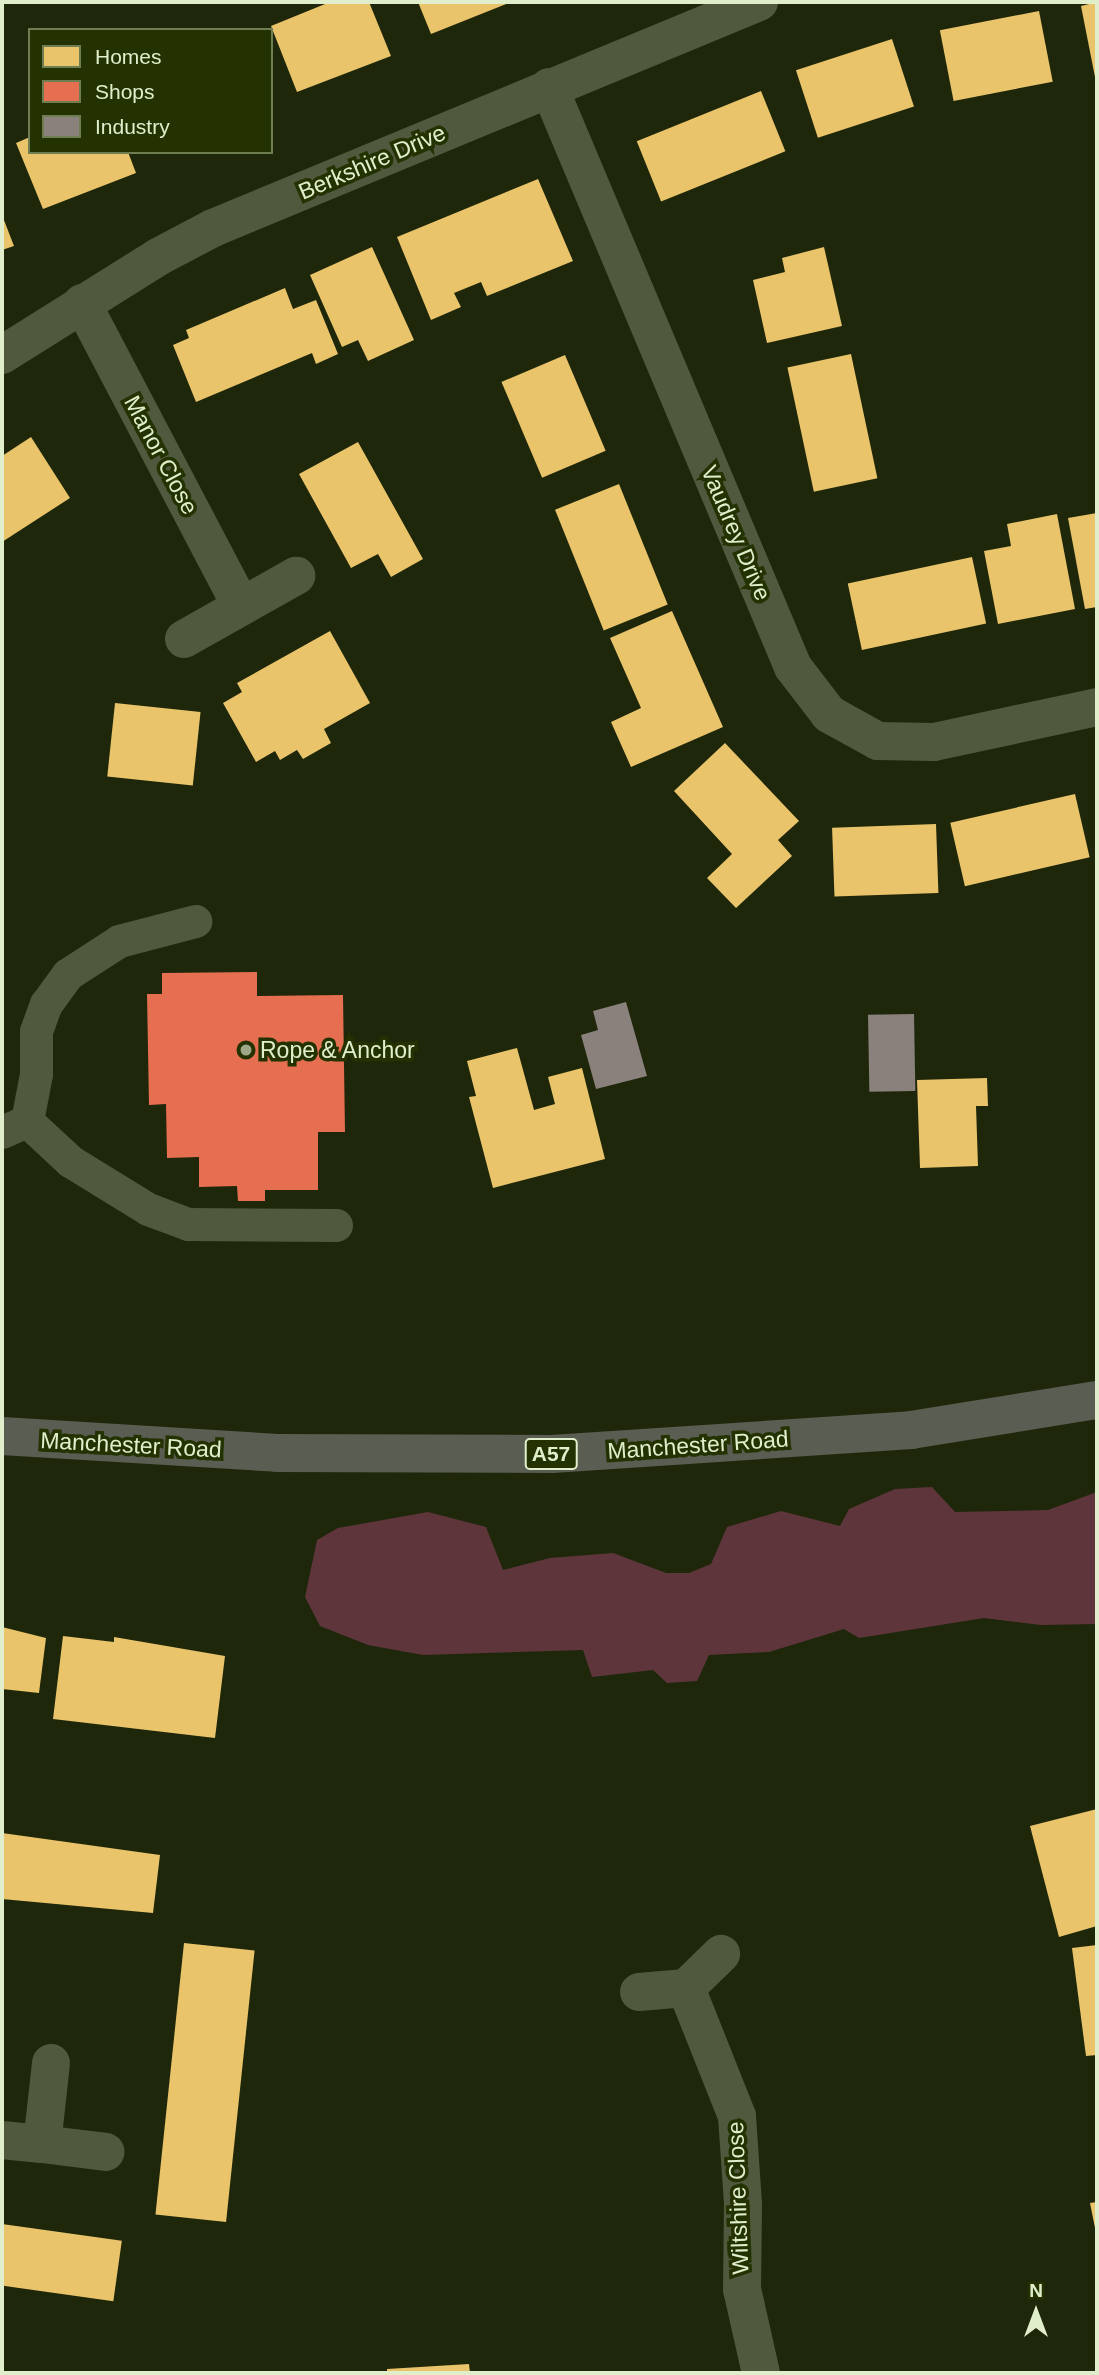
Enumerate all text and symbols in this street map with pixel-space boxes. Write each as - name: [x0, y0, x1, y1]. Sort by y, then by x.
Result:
- legend: [28, 28, 273, 154]
- text: Homes: [95, 45, 162, 68]
- text: Shops: [95, 80, 155, 103]
- text: Industry: [95, 115, 170, 138]
- street label: Berkshire Drive: [294, 119, 450, 205]
- street label: Manor Close: [118, 391, 204, 519]
- street label: Vaudrey Drive: [695, 461, 777, 605]
- place label: Rope & Anchor: [260, 1036, 416, 1064]
- marker: Rope & Anchor: [238, 1042, 254, 1058]
- street label: Manchester Road: [606, 1425, 790, 1465]
- street label: Manchester Road: [40, 1426, 222, 1464]
- road number: A57: [523, 1436, 579, 1472]
- street label: Wiltshire Close: [722, 2121, 754, 2275]
- north arrow: [1001, 2277, 1071, 2347]
- text: N: [1029, 2280, 1043, 2301]

